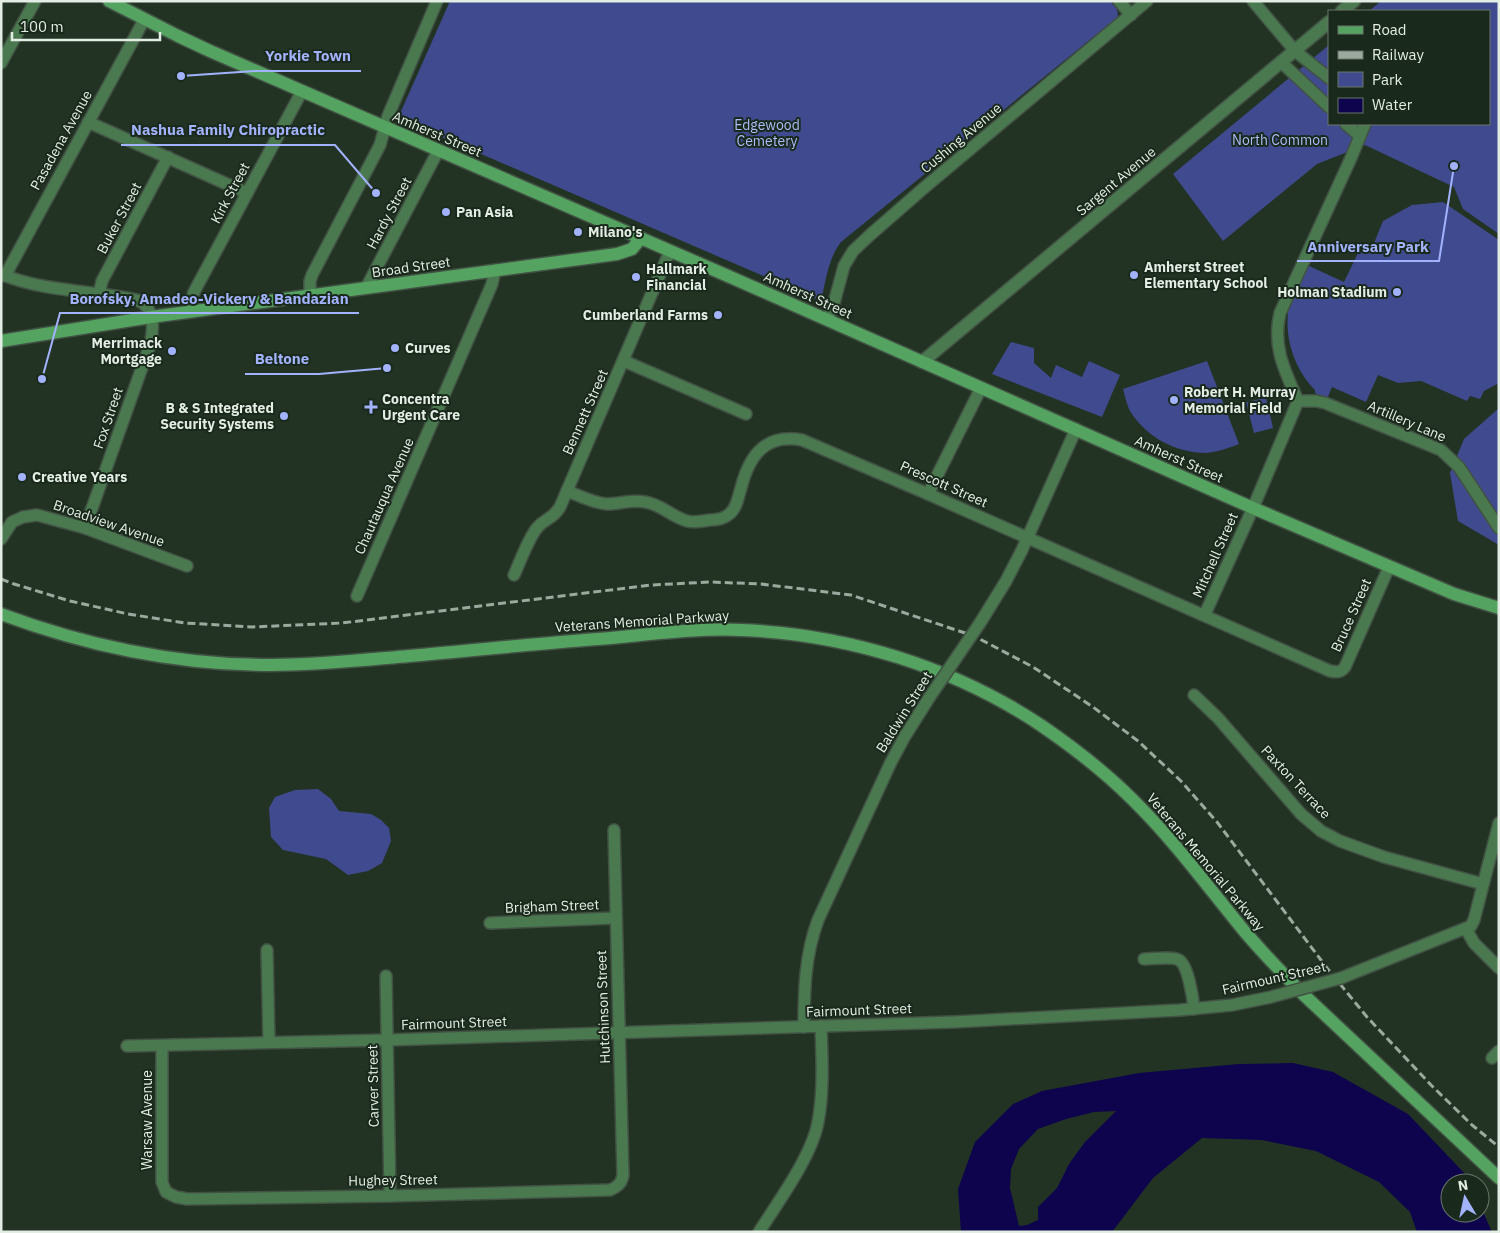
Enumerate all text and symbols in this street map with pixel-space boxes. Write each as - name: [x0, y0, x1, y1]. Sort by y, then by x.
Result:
- scale bar: [12, 10, 160, 42]
- legend: [1328, 10, 1490, 125]
- text: 100 m: [20, 17, 64, 36]
- text: Road: [1372, 20, 1407, 39]
- callout: Yorkie Town: [255, 41, 361, 71]
- text: Railway: [1372, 45, 1425, 64]
- text: Yorkie Town: [265, 46, 351, 65]
- text: Park: [1372, 70, 1402, 89]
- street label: Pasadena Avenue: [26, 87, 96, 193]
- text: Water: [1372, 95, 1413, 114]
- street label: Cushing Avenue: [917, 99, 1005, 177]
- street label: Amherst Street: [390, 107, 484, 161]
- callout: Nashua Family Chiropractic: [121, 115, 335, 145]
- park label: Edgewood Cemetery: [734, 116, 800, 150]
- text: Nashua Family Chiropractic: [131, 120, 325, 139]
- park label: North Common: [1232, 131, 1328, 149]
- street label: Sargent Avenue: [1073, 142, 1160, 220]
- street label: Kirk Street: [206, 159, 254, 227]
- street label: Hardy Street: [362, 174, 416, 252]
- street label: Buker Street: [93, 179, 145, 257]
- place label: Pan Asia: [456, 203, 513, 221]
- marker: Pan Asia: [440, 206, 452, 218]
- place label: Milano's: [588, 223, 642, 241]
- marker: Milano's: [572, 226, 584, 238]
- callout: Anniversary Park: [1297, 231, 1439, 261]
- text: Anniversary Park: [1307, 237, 1429, 256]
- street label: Broad Street: [370, 253, 452, 281]
- place label: Amherst Street Elementary School: [1144, 258, 1268, 292]
- place label: Hallmark Financial: [646, 260, 708, 294]
- street label: Amherst Street: [761, 267, 855, 323]
- marker: Amherst Street Elementary School: [1128, 269, 1140, 281]
- marker: Hallmark Financial: [630, 271, 642, 283]
- callout: Borofsky, Amadeo-Vickery & Bandazian: [60, 283, 359, 313]
- place label: Holman Stadium: [1277, 283, 1387, 301]
- marker: Holman Stadium: [1391, 286, 1403, 298]
- text: Borofsky, Amadeo-Vickery & Bandazian: [69, 289, 349, 308]
- place label: Cumberland Farms: [583, 306, 708, 324]
- marker: Cumberland Farms: [712, 309, 724, 321]
- place label: Merrimack Mortgage: [92, 334, 163, 368]
- place label: Curves: [405, 339, 451, 357]
- marker: Curves: [389, 342, 401, 354]
- callout: Beltone: [245, 344, 319, 374]
- marker: Merrimack Mortgage: [166, 345, 178, 357]
- text: Beltone: [255, 349, 309, 368]
- street label: Bennett Street: [558, 366, 612, 458]
- place label: Robert H. Murray Memorial Field: [1184, 383, 1296, 417]
- street label: Fox Street: [89, 385, 127, 451]
- place label: Concentra Urgent Care: [382, 390, 460, 424]
- marker: Robert H. Murray Memorial Field: [1168, 394, 1180, 406]
- street label: Artillery Lane: [1365, 396, 1449, 446]
- place label: B & S Integrated Security Systems: [160, 399, 274, 433]
- marker: Concentra Urgent Care: [364, 400, 378, 414]
- marker: B & S Integrated Security Systems: [278, 410, 290, 422]
- street label: Amherst Street: [1132, 431, 1226, 487]
- street label: Chautauqua Avenue: [350, 434, 418, 557]
- street label: Prescott Street: [897, 457, 991, 511]
- place label: Creative Years: [32, 468, 127, 486]
- marker: Creative Years: [16, 471, 28, 483]
- street label: Broadview Avenue: [51, 496, 167, 551]
- street label: Mitchell Street: [1188, 509, 1242, 601]
- street label: Bruce Street: [1327, 575, 1375, 655]
- street label: Veterans Memorial Parkway: [554, 606, 730, 636]
- street label: Baldwin Street: [872, 668, 936, 756]
- street label: Paxton Terrace: [1257, 741, 1335, 823]
- street label: Veterans Memorial Parkway: [1143, 789, 1269, 935]
- street label: Brigham Street: [504, 895, 600, 917]
- street label: Hutchinson Street: [592, 950, 614, 1064]
- street label: Fairmount Street: [1220, 957, 1328, 999]
- street label: Fairmount Street: [806, 999, 912, 1021]
- street label: Fairmount Street: [401, 1012, 507, 1034]
- street label: Carver Street: [363, 1044, 383, 1128]
- street label: Warsaw Avenue: [138, 1070, 156, 1170]
- street label: Hughey Street: [348, 1170, 438, 1190]
- north arrow: [1440, 1173, 1490, 1223]
- text: N: [1457, 1175, 1469, 1195]

